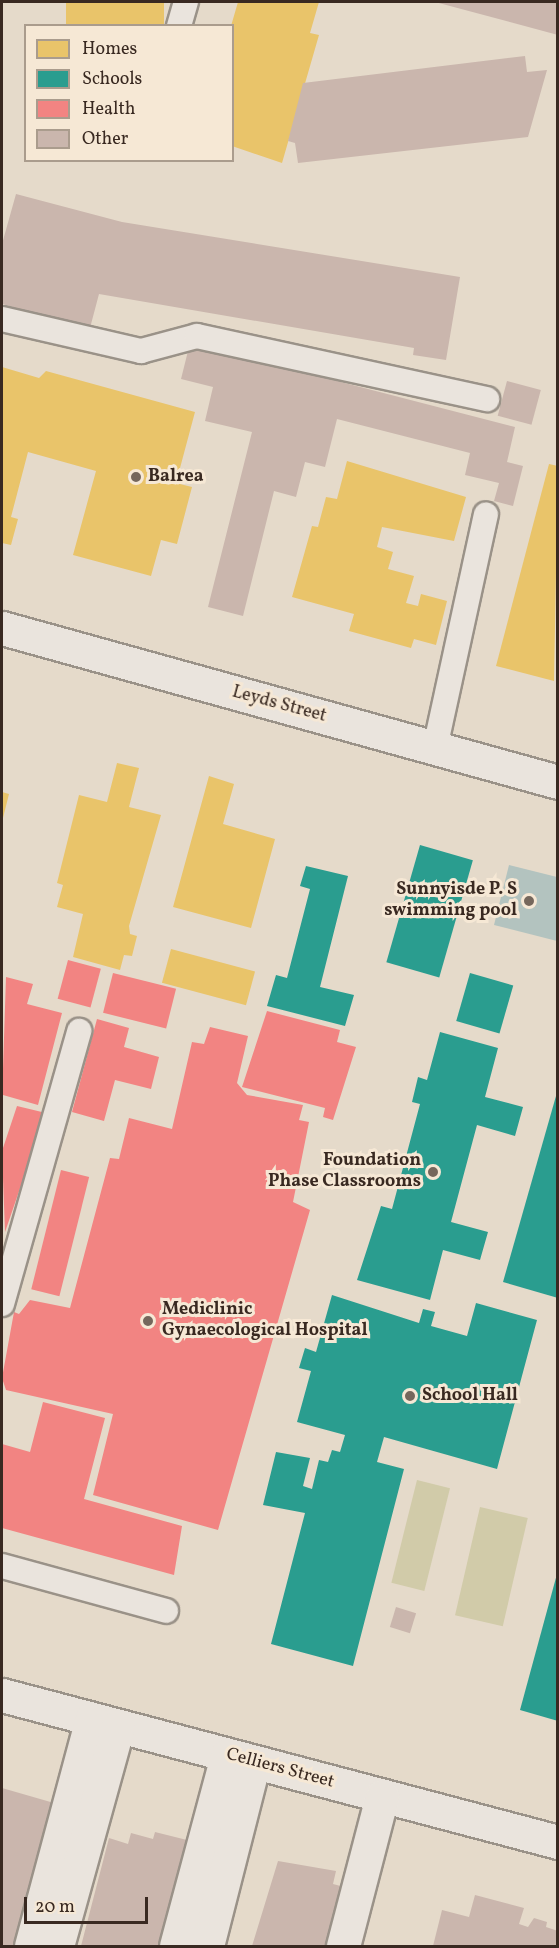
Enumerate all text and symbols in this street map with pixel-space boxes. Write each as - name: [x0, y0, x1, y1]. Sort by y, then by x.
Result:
- legend: [24, 24, 234, 162]
- text: Homes: [82, 37, 137, 62]
- text: Schools: [82, 67, 142, 92]
- text: Health: [82, 97, 135, 122]
- text: Other: [82, 127, 128, 152]
- place label: Balrea: [148, 466, 204, 488]
- marker: Balrea: [129, 470, 143, 484]
- street label: Leyds Street: [230, 682, 328, 728]
- place label: Sunnyisde P. S swimming pool: [384, 880, 517, 922]
- marker: Sunnyisde P. S swimming pool: [522, 894, 536, 908]
- place label: Foundation Phase Classrooms: [268, 1151, 421, 1194]
- marker: Foundation Phase Classrooms: [426, 1165, 440, 1179]
- place label: Mediclinic Gynaecological Hospital: [162, 1300, 368, 1342]
- marker: Mediclinic Gynaecological Hospital: [139, 1312, 157, 1330]
- place label: School Hall: [422, 1385, 518, 1407]
- marker: School Hall: [403, 1389, 417, 1403]
- street label: Celliers Street: [224, 1744, 336, 1794]
- scale bar: [27, 1885, 152, 1923]
- text: 20 m: [35, 1895, 75, 1920]

